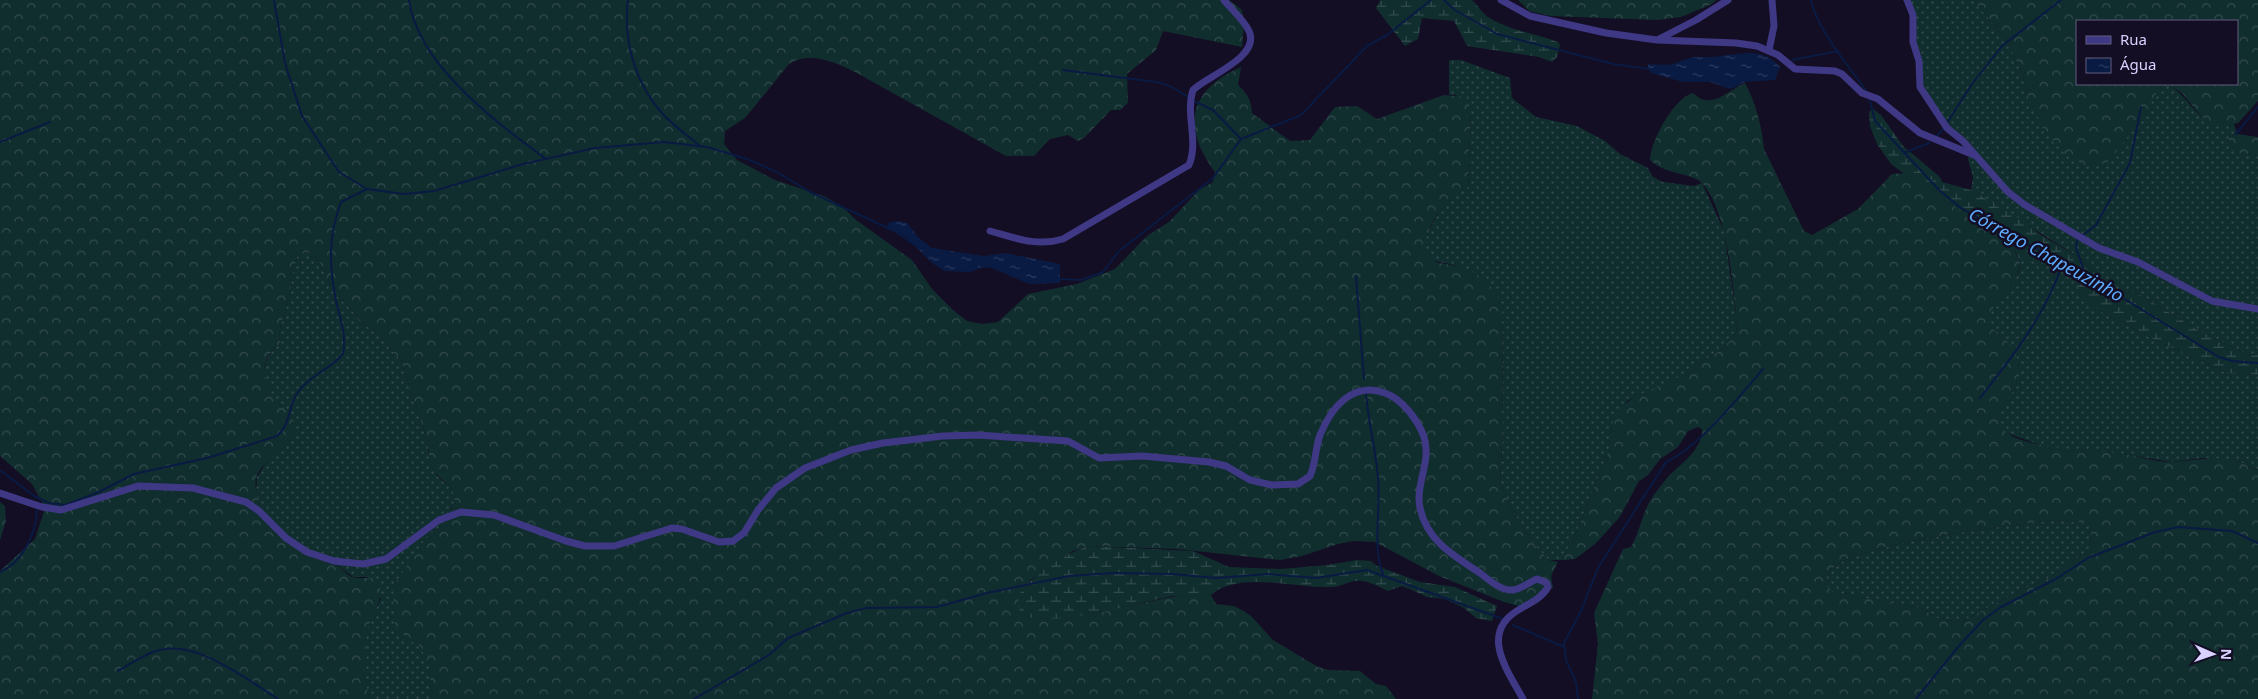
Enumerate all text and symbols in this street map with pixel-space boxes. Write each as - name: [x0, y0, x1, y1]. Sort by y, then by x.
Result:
- legend: [2076, 20, 2238, 85]
- text: Rua: [2120, 29, 2147, 49]
- text: Água: [2120, 54, 2157, 74]
- water label: Córrego Chapeuzinho: [1965, 202, 2128, 307]
- north arrow: [2188, 629, 2238, 679]
- text: N: [2217, 648, 2236, 660]

